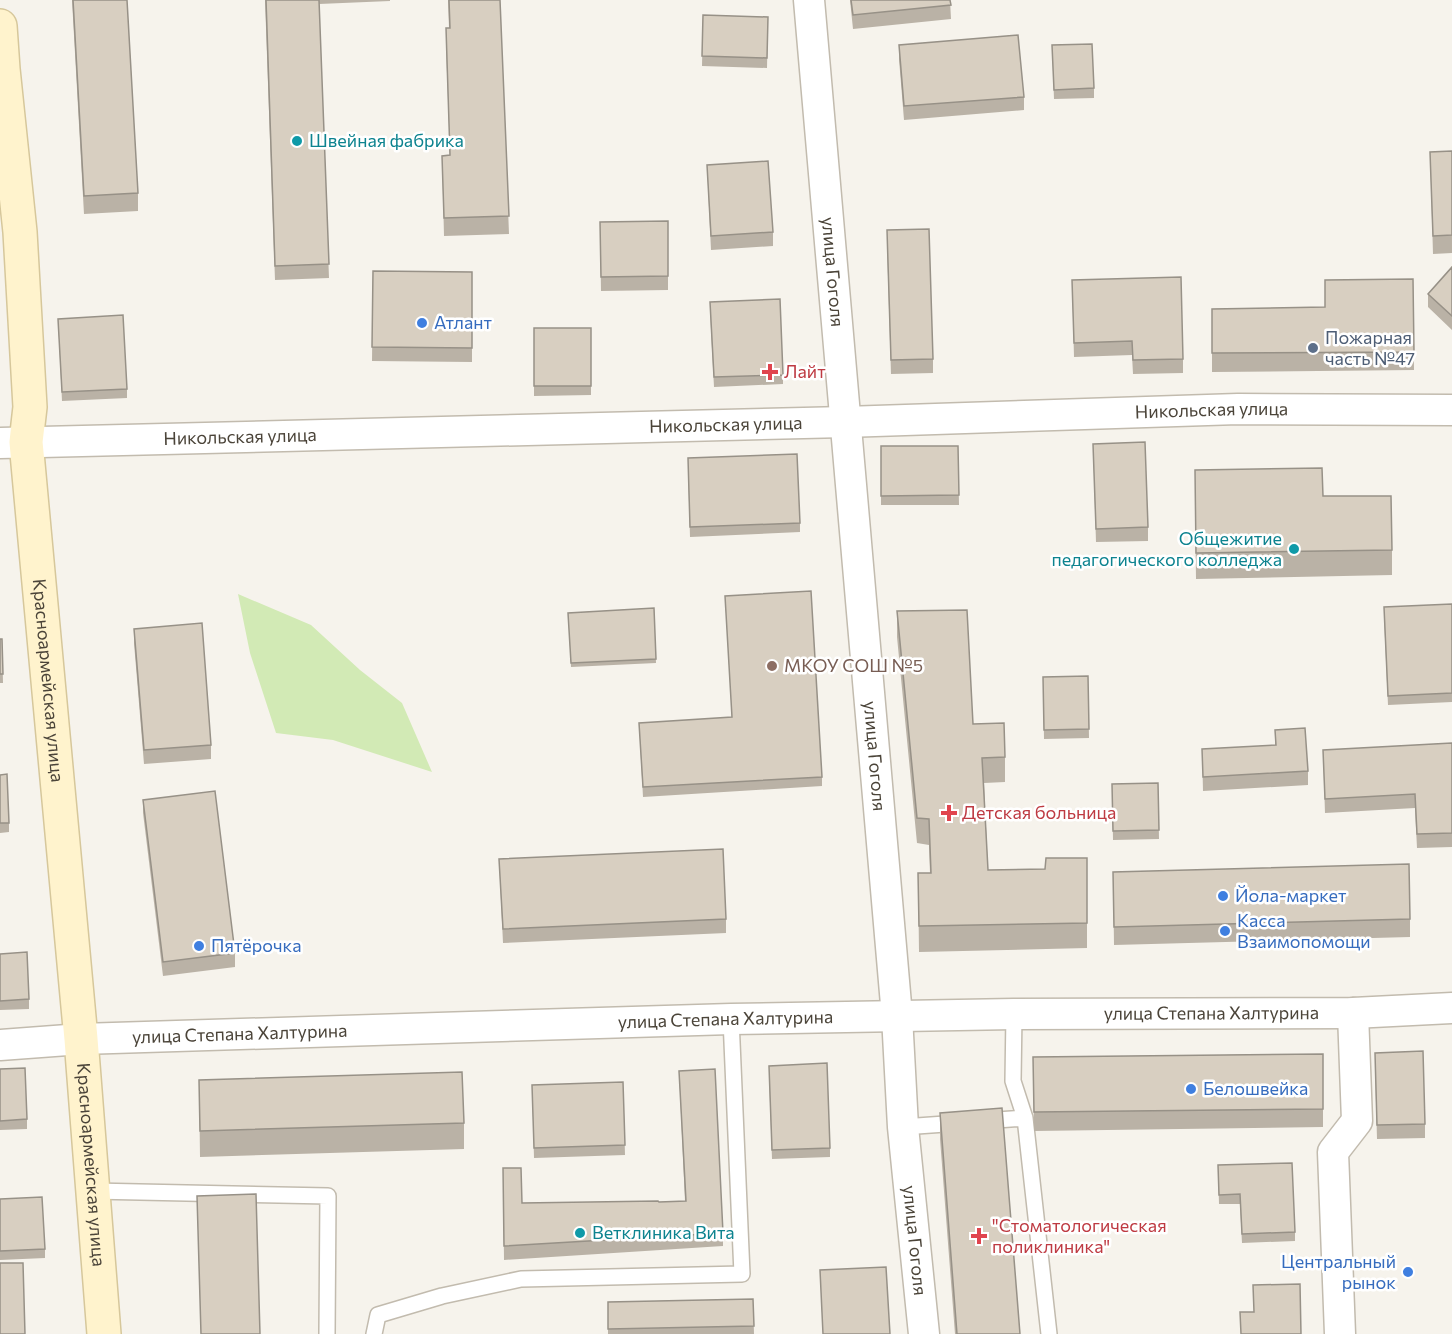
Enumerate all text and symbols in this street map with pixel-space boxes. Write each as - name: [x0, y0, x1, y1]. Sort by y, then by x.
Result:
- place label: Швейная фабрика: [309, 129, 464, 151]
- marker: Швейная фабрика: [290, 134, 304, 148]
- street label: улица Гоголя: [818, 216, 849, 328]
- place label: Атлант: [434, 311, 493, 333]
- marker: Атлант: [415, 316, 429, 330]
- place label: Пожарная часть №47: [1325, 326, 1415, 369]
- marker: Пожарная часть №47: [1306, 341, 1320, 355]
- place label: Лайт: [784, 360, 826, 382]
- marker: Лайт: [761, 363, 779, 381]
- street label: Никольская улица: [1134, 397, 1288, 422]
- street label: Никольская улица: [649, 411, 803, 437]
- street label: Никольская улица: [163, 423, 317, 449]
- place label: Общежитие педагогического колледжа: [1051, 527, 1282, 570]
- marker: Общежитие педагогического колледжа: [1287, 542, 1301, 556]
- street label: Красноармейская улица: [29, 578, 69, 783]
- place label: МКОУ СОШ №5: [784, 654, 923, 676]
- marker: МКОУ СОШ №5: [765, 659, 779, 673]
- street label: улица Гоголя: [860, 700, 891, 812]
- place label: Детская больница: [962, 801, 1116, 823]
- marker: Детская больница: [940, 804, 958, 822]
- place label: Йола-маркет: [1235, 884, 1347, 906]
- marker: Йола-маркет: [1216, 889, 1230, 903]
- place label: Касса Взаимопомощи: [1237, 909, 1371, 952]
- marker: Касса Взаимопомощи: [1218, 924, 1232, 938]
- place label: Пятёрочка: [211, 934, 302, 956]
- marker: Пятёрочка: [192, 939, 206, 953]
- street label: улица Степана Халтурина: [1104, 1001, 1319, 1024]
- street label: улица Степана Халтурина: [617, 1005, 833, 1032]
- street label: улица Степана Халтурина: [132, 1019, 348, 1047]
- street label: Красноармейская улица: [73, 1062, 111, 1267]
- place label: Белошвейка: [1203, 1077, 1308, 1099]
- marker: Белошвейка: [1184, 1082, 1198, 1096]
- street label: улица Гоголя: [899, 1184, 932, 1296]
- place label: "Стоматологическая поликлиника": [992, 1214, 1167, 1257]
- place label: Ветклиника Вита: [592, 1221, 735, 1243]
- marker: Ветклиника Вита: [573, 1226, 587, 1240]
- marker: "Стоматологическая поликлиника": [970, 1227, 988, 1245]
- place label: Центральный рынок: [1281, 1250, 1396, 1293]
- marker: Центральный рынок: [1401, 1265, 1415, 1279]

